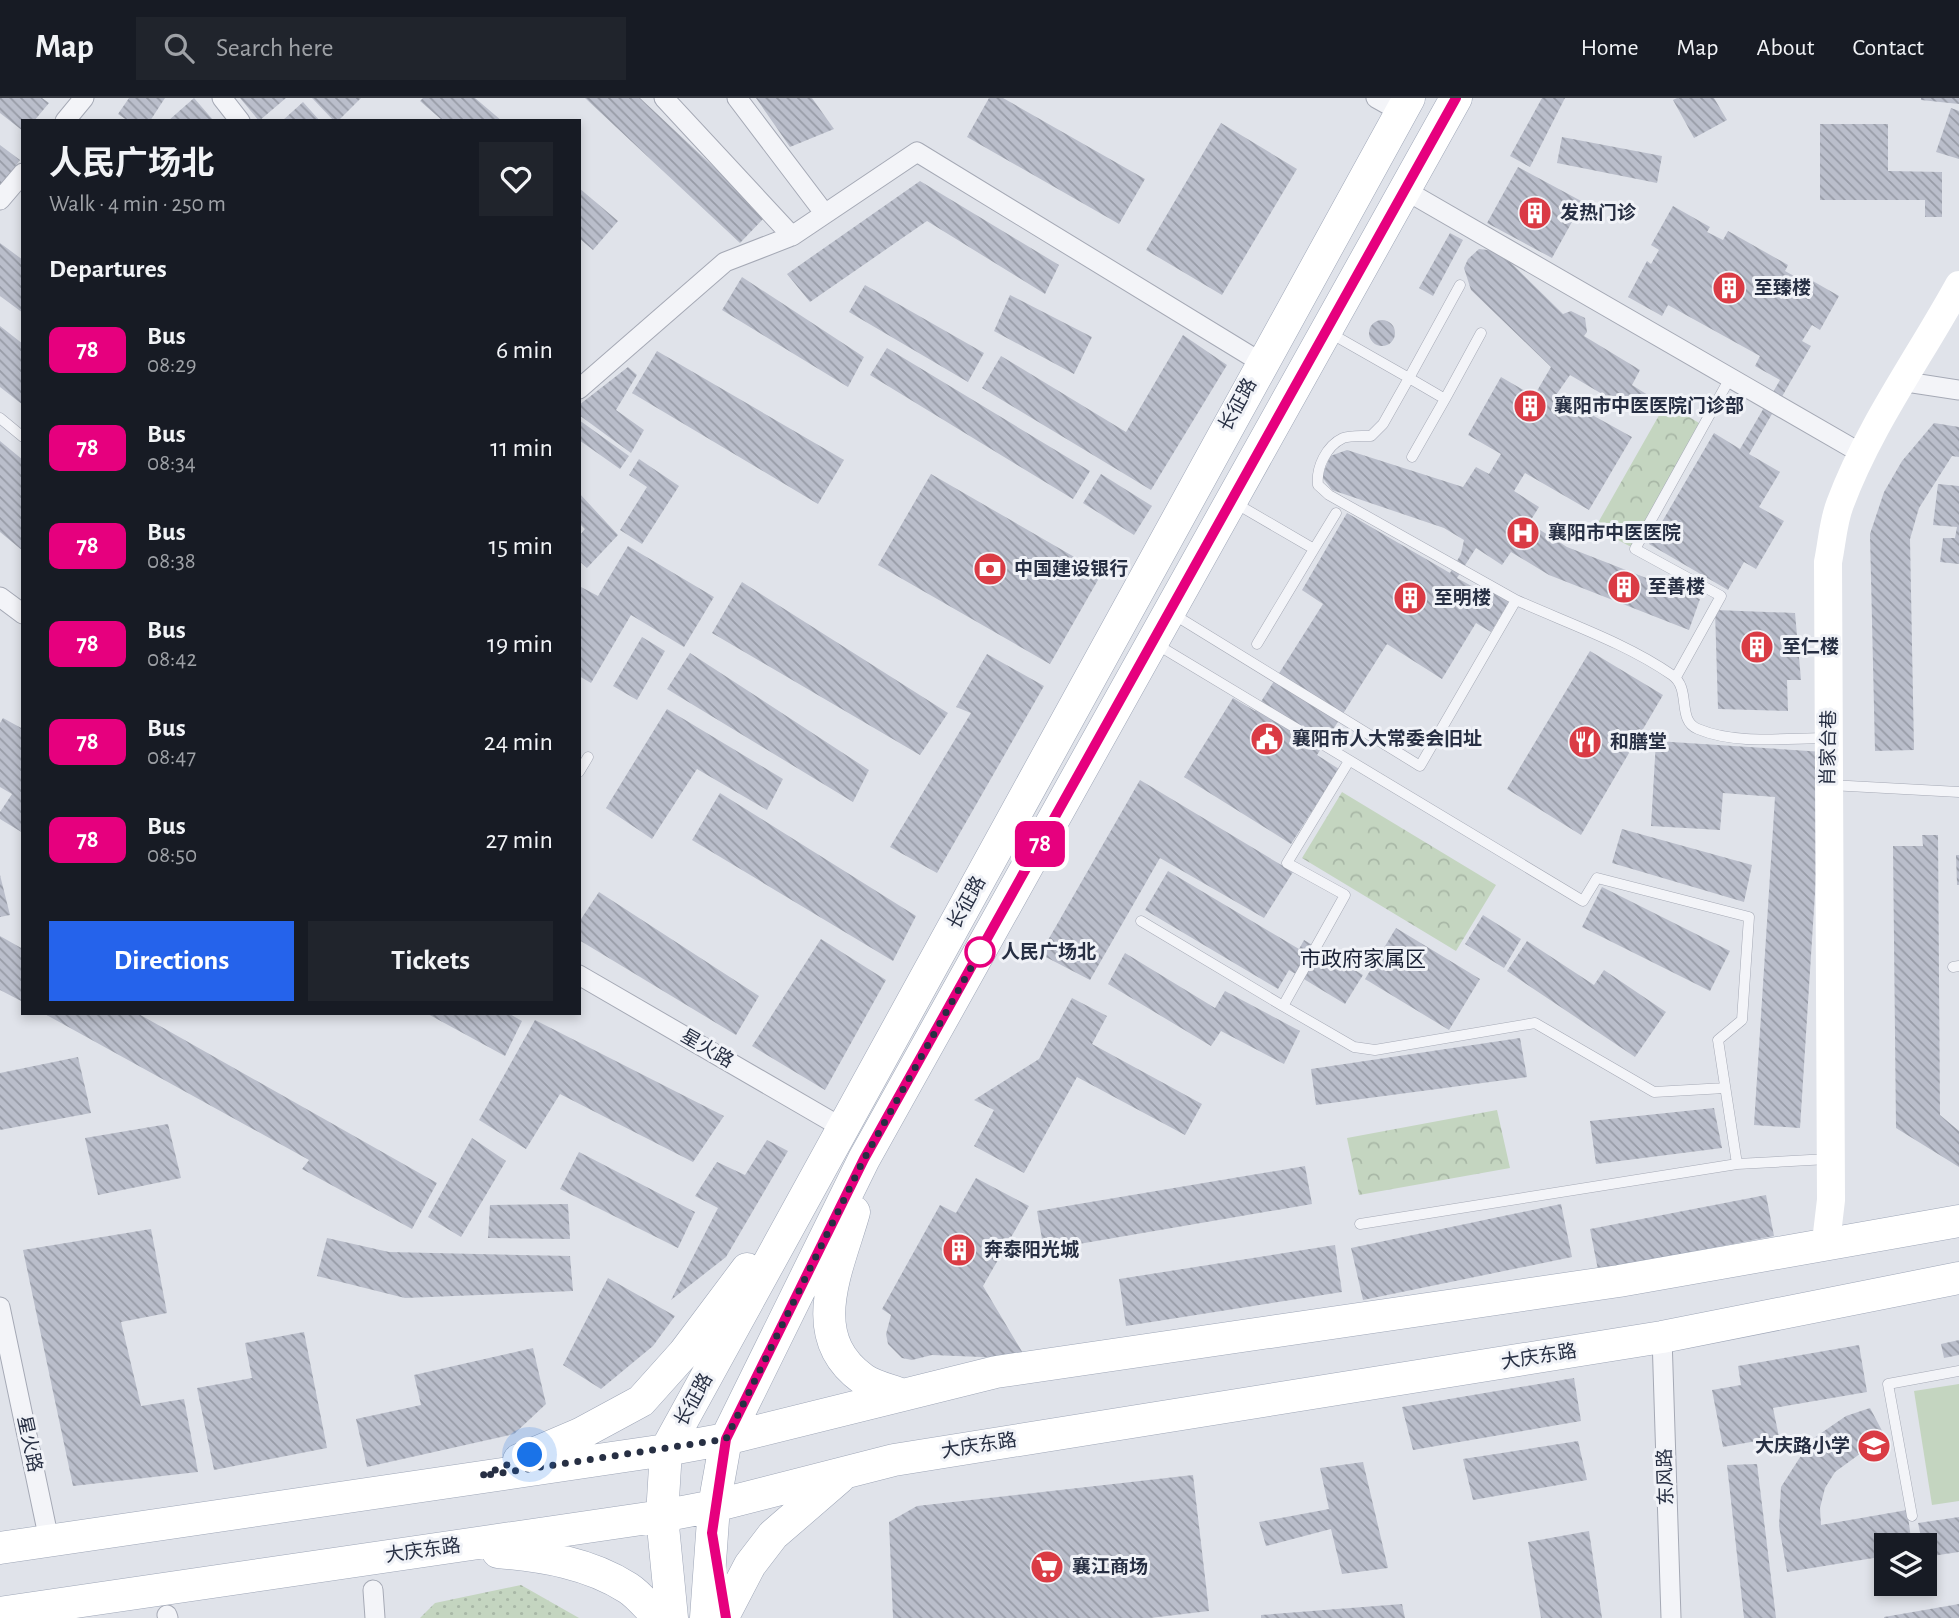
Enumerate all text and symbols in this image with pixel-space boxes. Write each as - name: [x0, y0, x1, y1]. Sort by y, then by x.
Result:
- search box: [136, 17, 626, 80]
- icon: search: [160, 29, 198, 67]
- text: Map: [35, 31, 94, 64]
- text: Search here: [216, 35, 334, 61]
- text: Home: [1581, 36, 1639, 60]
- text: Map: [1677, 36, 1719, 60]
- text: About: [1757, 36, 1814, 60]
- text: Contact: [1852, 36, 1924, 60]
- button: heart: [479, 142, 553, 216]
- text: 人民广场北: [49, 148, 214, 181]
- text: Walk · 4 min · 250 m: [49, 193, 226, 216]
- building icon: 发热门诊: [1516, 194, 1554, 232]
- place label: 发热门诊: [1560, 202, 1637, 223]
- text: Departures: [49, 256, 167, 282]
- building icon: 至臻楼: [1710, 269, 1748, 307]
- place label: 至臻楼: [1754, 278, 1811, 298]
- text: Bus: [147, 323, 186, 349]
- text: 6 min: [496, 337, 553, 363]
- text: 78: [76, 338, 99, 362]
- text: 08:29: [147, 354, 197, 377]
- street label: 长征路: [1215, 375, 1260, 435]
- building icon: 襄阳市中医医院门诊部: [1511, 387, 1549, 425]
- place label: 襄阳市中医医院门诊部: [1554, 395, 1744, 416]
- text: Bus: [147, 421, 186, 447]
- text: 11 min: [490, 435, 553, 461]
- text: 78: [76, 436, 99, 460]
- text: 08:34: [147, 452, 196, 475]
- hospital icon: 襄阳市中医医院: [1504, 514, 1542, 552]
- text: Bus: [147, 519, 186, 545]
- place label: 襄阳市中医医院: [1548, 522, 1681, 543]
- text: 15 min: [488, 533, 553, 559]
- text: 78: [76, 534, 99, 558]
- text: 08:38: [147, 550, 196, 573]
- bank icon: 中国建设银行: [971, 550, 1009, 588]
- place label: 中国建设银行: [1014, 558, 1128, 579]
- building icon: 至善楼: [1605, 568, 1643, 606]
- place label: 至善楼: [1648, 576, 1705, 597]
- building icon: 至明楼: [1391, 579, 1429, 617]
- place label: 至明楼: [1434, 588, 1491, 608]
- text: Bus: [147, 617, 186, 643]
- building icon: 至仁楼: [1738, 628, 1776, 666]
- text: 19 min: [487, 631, 553, 657]
- text: 78: [76, 632, 99, 656]
- place label: 至仁楼: [1782, 636, 1839, 657]
- text: 08:42: [147, 648, 197, 671]
- street label: 肖家台巷: [1817, 710, 1839, 786]
- text: Bus: [147, 715, 186, 741]
- public building icon: 襄阳市人大常委会旧址: [1248, 720, 1286, 758]
- restaurant icon: 和膳堂: [1566, 723, 1604, 761]
- place label: 襄阳市人大常委会旧址: [1292, 728, 1482, 749]
- text: 24 min: [484, 729, 553, 755]
- text: 78: [76, 730, 99, 754]
- place label: 和膳堂: [1610, 732, 1667, 752]
- text: 08:47: [147, 746, 196, 769]
- text: Bus: [147, 813, 186, 839]
- line badge: 78: [1009, 821, 1072, 867]
- text: 27 min: [486, 827, 553, 853]
- text: 78: [76, 828, 99, 852]
- text: 78: [1029, 832, 1051, 856]
- text: 08:50: [147, 844, 197, 867]
- street label: 长征路: [944, 873, 989, 933]
- button: Directions: [49, 921, 294, 1001]
- button: Tickets: [308, 921, 553, 1001]
- marker: 人民广场北: [965, 937, 995, 967]
- place label: 人民广场北: [1001, 941, 1096, 962]
- district label: 市政府家属区: [1300, 948, 1426, 970]
- street label: 星火路: [678, 1026, 737, 1071]
- building icon: 奔泰阳光城: [940, 1231, 978, 1269]
- place label: 奔泰阳光城: [984, 1239, 1079, 1260]
- street label: 大庆东路: [1500, 1340, 1578, 1372]
- street label: 长征路: [671, 1370, 716, 1430]
- street label: 星火路: [14, 1414, 45, 1474]
- school or university icon: 大庆路小学: [1855, 1427, 1893, 1465]
- street label: 大庆东路: [940, 1429, 1018, 1461]
- place label: 大庆路小学: [1755, 1435, 1850, 1456]
- your location: [512, 1437, 547, 1472]
- street label: 东风路: [1654, 1448, 1676, 1506]
- map controls: [1874, 1533, 1937, 1596]
- button: layers: [1874, 1533, 1937, 1596]
- street label: 大庆东路: [384, 1534, 462, 1566]
- supermarket icon: 襄江商场: [1028, 1548, 1066, 1586]
- place label: 襄江商场: [1072, 1556, 1148, 1577]

